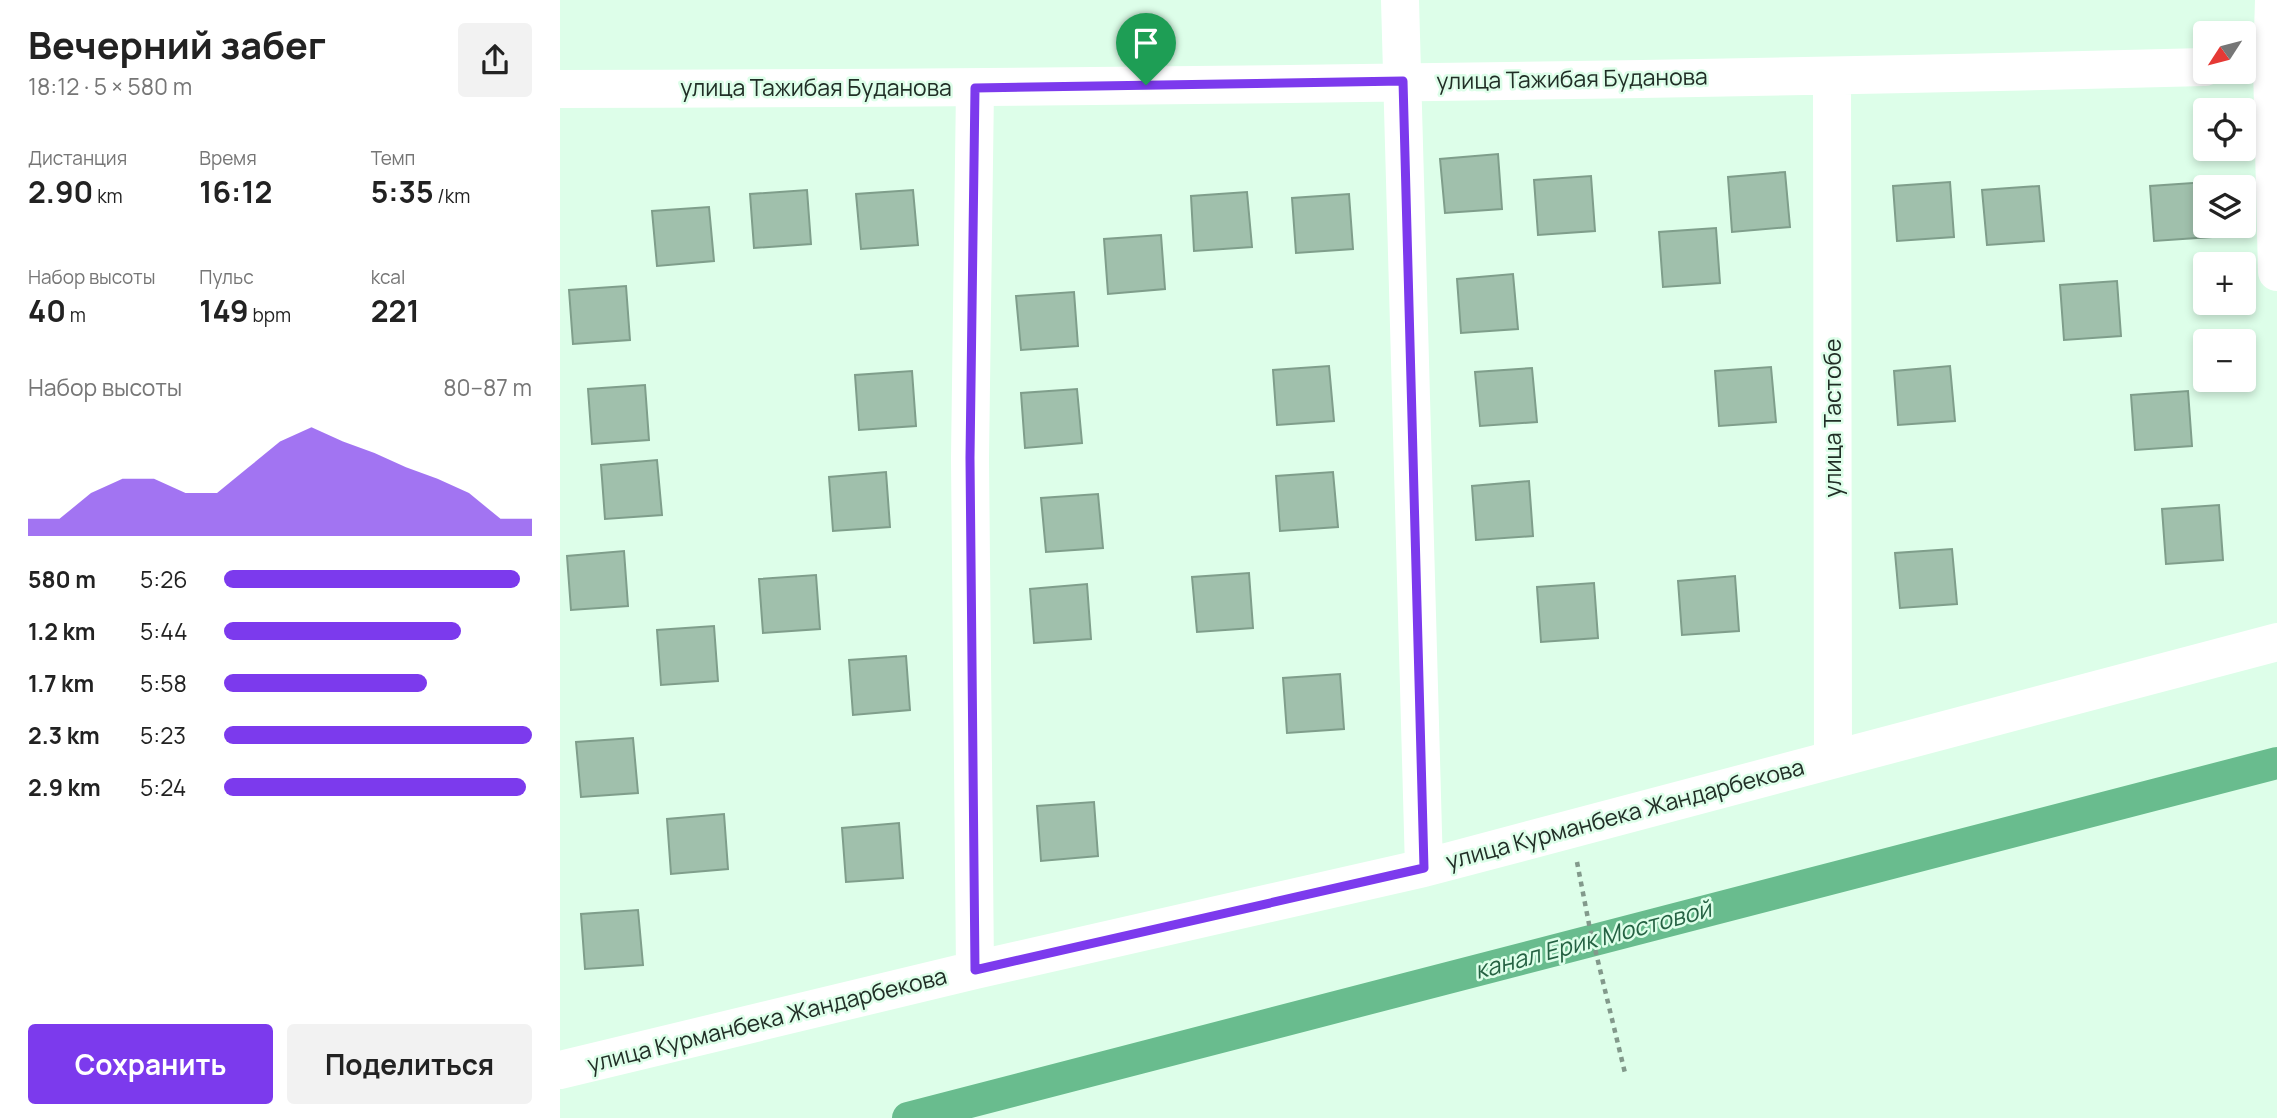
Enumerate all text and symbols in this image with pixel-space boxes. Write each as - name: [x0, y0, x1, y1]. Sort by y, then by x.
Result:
- pin: [1116, 13, 1176, 85]
- text: Вечерний забег: [28, 18, 326, 70]
- north arrow: [2193, 21, 2256, 84]
- map controls: [2193, 21, 2256, 392]
- button: share: [458, 23, 532, 97]
- icon: arrive: [1127, 24, 1165, 62]
- street label: улица Тажибая Буданова: [1436, 60, 1708, 96]
- text: 18:12 · 5 × 580 m: [28, 70, 192, 102]
- street label: улица Тажибая Буданова: [680, 71, 952, 103]
- button: locate: [2193, 98, 2256, 161]
- text: Дистанция: [28, 145, 127, 171]
- text: Время: [199, 145, 257, 171]
- text: Темп: [371, 145, 415, 171]
- text: 2.90: [28, 171, 93, 212]
- text: 16:12: [199, 171, 272, 212]
- text: 5:35: [371, 171, 434, 212]
- button: layers: [2193, 175, 2256, 238]
- text: km: [93, 183, 123, 209]
- text: /km: [434, 183, 470, 209]
- button: +: [2193, 252, 2256, 315]
- text: Набор высоты: [28, 264, 155, 290]
- text: Пульс: [199, 264, 254, 290]
- text: kcal: [371, 264, 405, 290]
- text: 40: [28, 290, 66, 331]
- text: 149: [199, 290, 249, 331]
- text: 221: [371, 290, 420, 331]
- text: m: [66, 302, 86, 328]
- text: bpm: [249, 302, 291, 328]
- button: −: [2193, 329, 2256, 392]
- street label: улица Тастобе: [1816, 339, 1848, 497]
- text: Набор высоты: [28, 371, 182, 403]
- text: 80–87 m: [443, 371, 532, 403]
- text: 580 m: [28, 563, 96, 595]
- text: 5:26: [140, 563, 188, 595]
- text: 1.2 km: [28, 615, 95, 647]
- text: 5:44: [140, 615, 188, 647]
- text: 1.7 km: [28, 667, 94, 699]
- text: 5:58: [140, 667, 187, 699]
- text: 2.3 km: [28, 719, 100, 751]
- text: 5:23: [140, 719, 186, 751]
- street label: улица Курманбека Жандарбекова: [1442, 750, 1807, 876]
- text: 2.9 km: [28, 771, 101, 803]
- text: 5:24: [140, 771, 186, 803]
- water label: канал Ерик Мостовой: [1471, 890, 1717, 986]
- street label: улица Курманбека Жандарбекова: [584, 959, 950, 1079]
- button: Сохранить: [28, 1024, 273, 1104]
- button: Поделиться: [287, 1024, 532, 1104]

